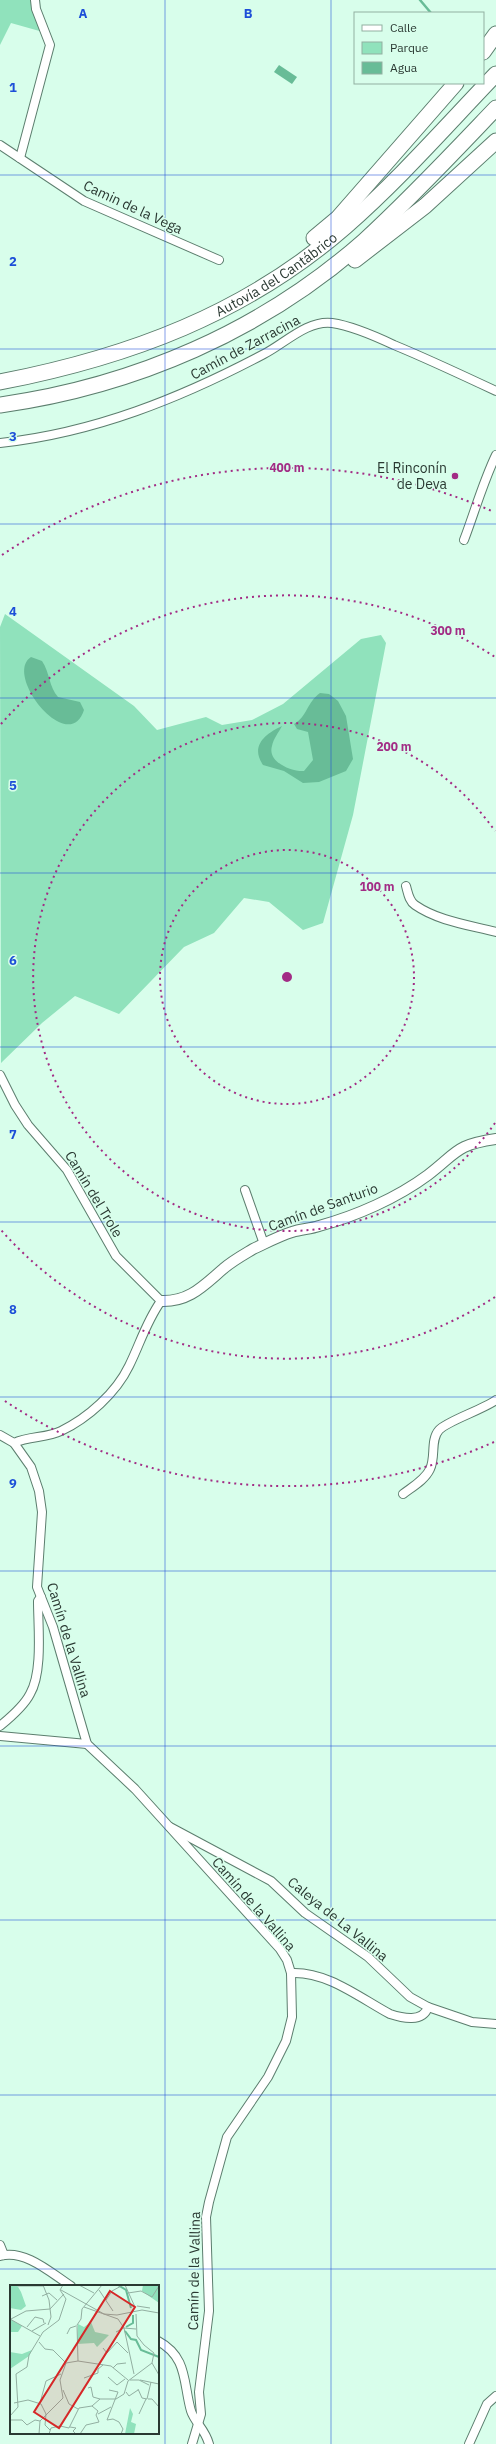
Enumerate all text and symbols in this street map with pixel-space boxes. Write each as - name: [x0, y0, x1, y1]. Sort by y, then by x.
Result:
- text: A: [79, 5, 88, 22]
- text: B: [244, 5, 253, 22]
- legend: [354, 12, 484, 84]
- text: Calle: [390, 20, 417, 35]
- text: Parque: [390, 40, 429, 55]
- text: Agua: [390, 60, 418, 75]
- text: 1: [9, 79, 17, 96]
- street label: Camin de la Vega: [80, 176, 186, 238]
- street label: Autovía del Cantábrico: [212, 228, 341, 320]
- text: 2: [9, 253, 17, 270]
- street label: Camín de Zarracina: [187, 310, 303, 383]
- text: 3: [9, 428, 17, 445]
- place label: El Rinconín de Deva: [377, 459, 448, 493]
- text: 400 m: [269, 460, 305, 475]
- marker: El Rinconín de Deva: [450, 471, 460, 481]
- text: 4: [9, 603, 17, 620]
- text: 300 m: [430, 623, 466, 638]
- text: 200 m: [376, 739, 412, 754]
- text: 5: [9, 777, 17, 794]
- text: 100 m: [359, 879, 395, 894]
- text: 6: [9, 952, 17, 969]
- centre of rings: [280, 970, 294, 984]
- text: 7: [9, 1126, 17, 1143]
- street label: Camín del Trole: [61, 1147, 127, 1241]
- street label: Camín de Santurio: [266, 1179, 380, 1235]
- text: 8: [9, 1301, 17, 1318]
- text: 9: [9, 1475, 17, 1492]
- street label: Camín de la Vallina: [43, 1581, 95, 1700]
- street label: Camín de la Vallina: [208, 1853, 300, 1955]
- street label: Caleya de La Vallina: [284, 1873, 392, 1965]
- street label: Camín de la Vallina: [184, 2211, 204, 2331]
- inset map: [10, 2285, 159, 2434]

